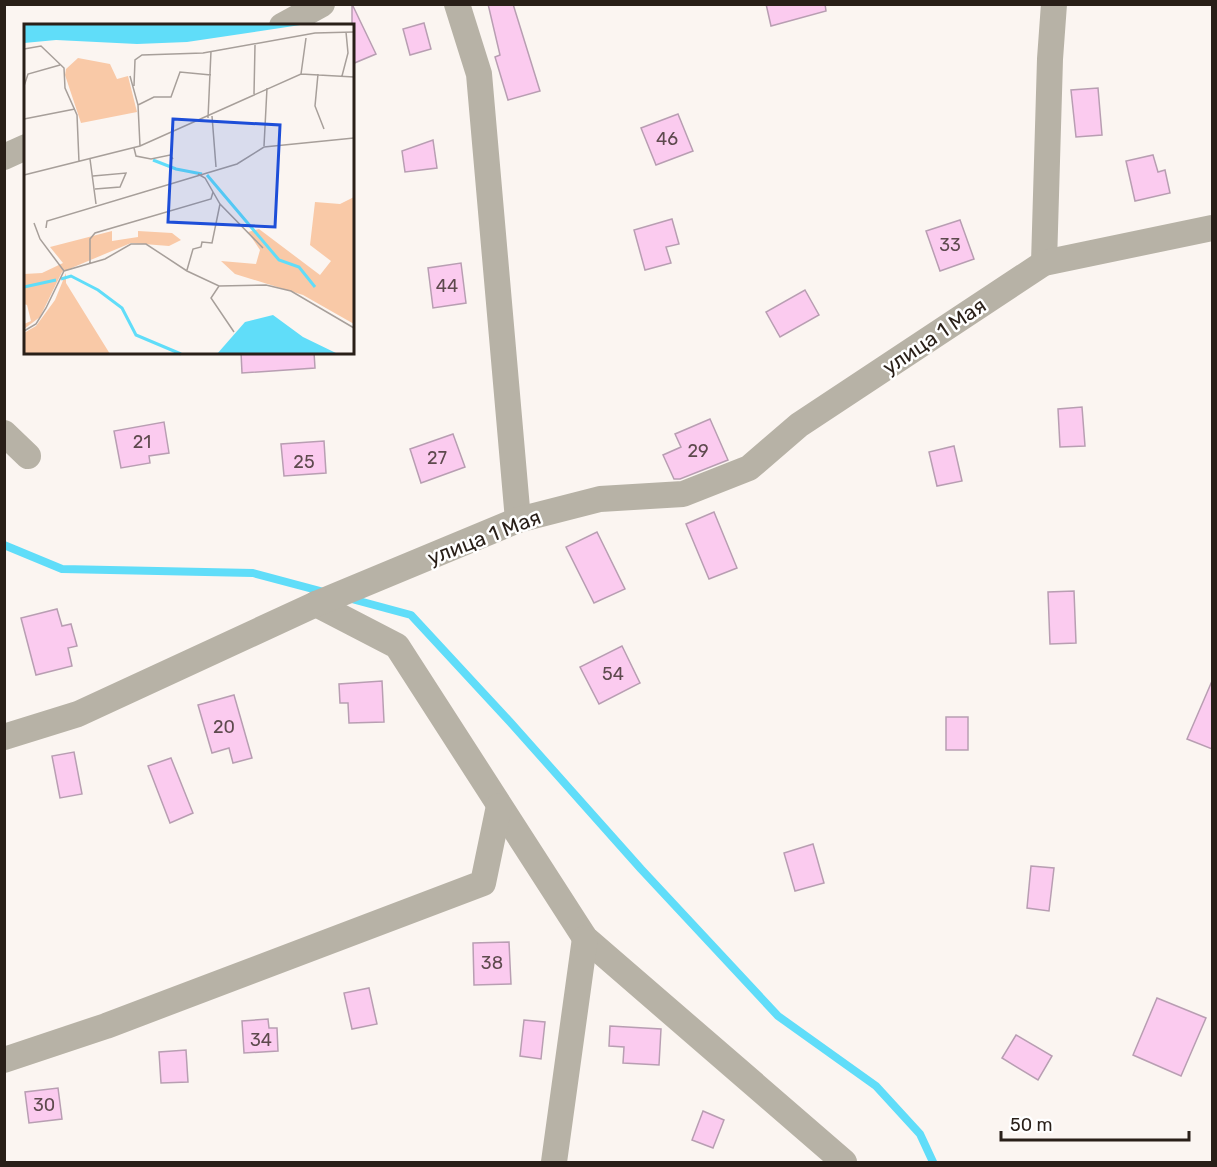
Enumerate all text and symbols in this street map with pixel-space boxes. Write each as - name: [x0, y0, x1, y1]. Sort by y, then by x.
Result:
- inset map: [24, 24, 354, 354]
- house number: 46: [656, 128, 678, 150]
- house number: 33: [939, 234, 961, 256]
- house number: 44: [436, 275, 458, 297]
- street label: улица 1 Мая: [878, 292, 990, 380]
- house number: 21: [133, 431, 151, 453]
- house number: 29: [687, 440, 709, 462]
- house number: 27: [427, 447, 447, 469]
- house number: 25: [293, 451, 315, 473]
- street label: улица 1 Мая: [424, 504, 544, 570]
- house number: 54: [602, 663, 624, 685]
- house number: 20: [213, 716, 235, 738]
- house number: 38: [481, 952, 503, 974]
- house number: 34: [250, 1029, 272, 1051]
- house number: 30: [33, 1094, 55, 1116]
- scale bar: [1001, 1104, 1188, 1142]
- text: 50 m: [1010, 1114, 1053, 1136]

